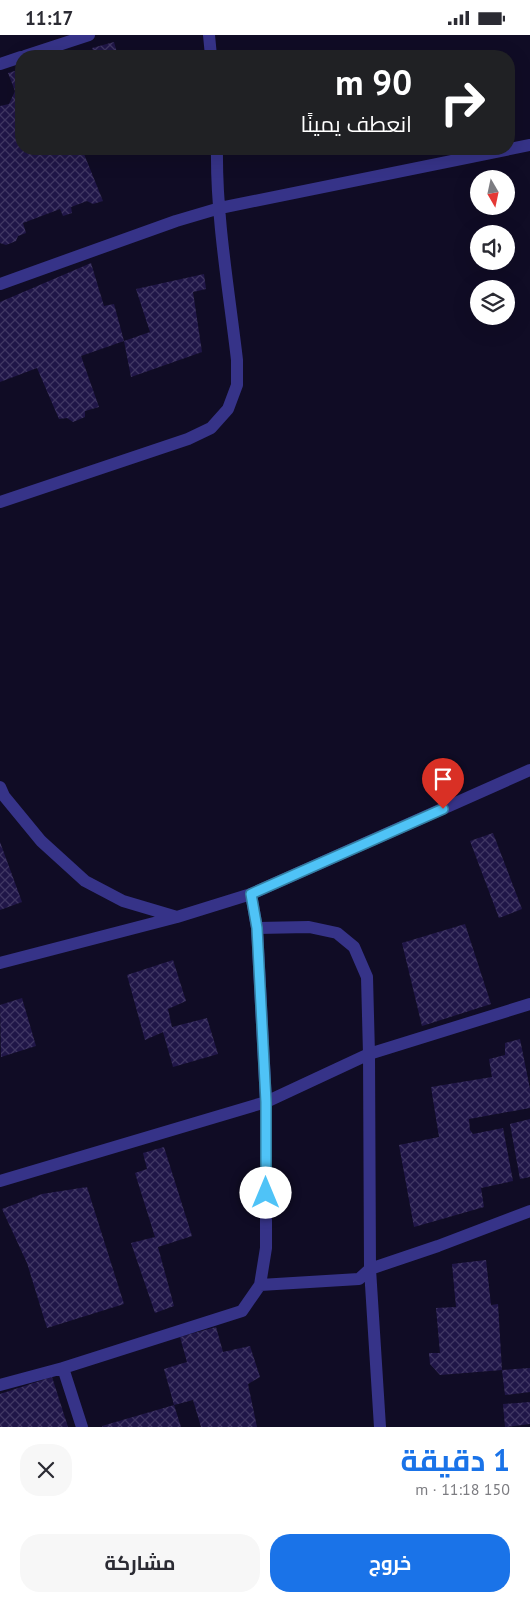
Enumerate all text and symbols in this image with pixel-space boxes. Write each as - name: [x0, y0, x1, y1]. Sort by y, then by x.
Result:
- text: 11:17: [25, 6, 73, 30]
- text: 90 m: [335, 59, 412, 105]
- icon: right: [430, 70, 495, 135]
- text: انعطف يمينًا: [301, 110, 412, 138]
- north arrow: [470, 170, 515, 215]
- map controls: [470, 170, 515, 325]
- button: sound: [470, 225, 515, 270]
- button: layers: [470, 280, 515, 325]
- pin: [422, 758, 464, 809]
- icon: arrive: [429, 765, 457, 793]
- position arrow: [239, 1166, 291, 1218]
- text: 1 دقيقة: [401, 1440, 510, 1479]
- button: close: [20, 1444, 72, 1496]
- text: 150 m · 11:18: [415, 1479, 510, 1499]
- button: مشاركة: [20, 1534, 260, 1592]
- button: خروج: [270, 1534, 510, 1592]

